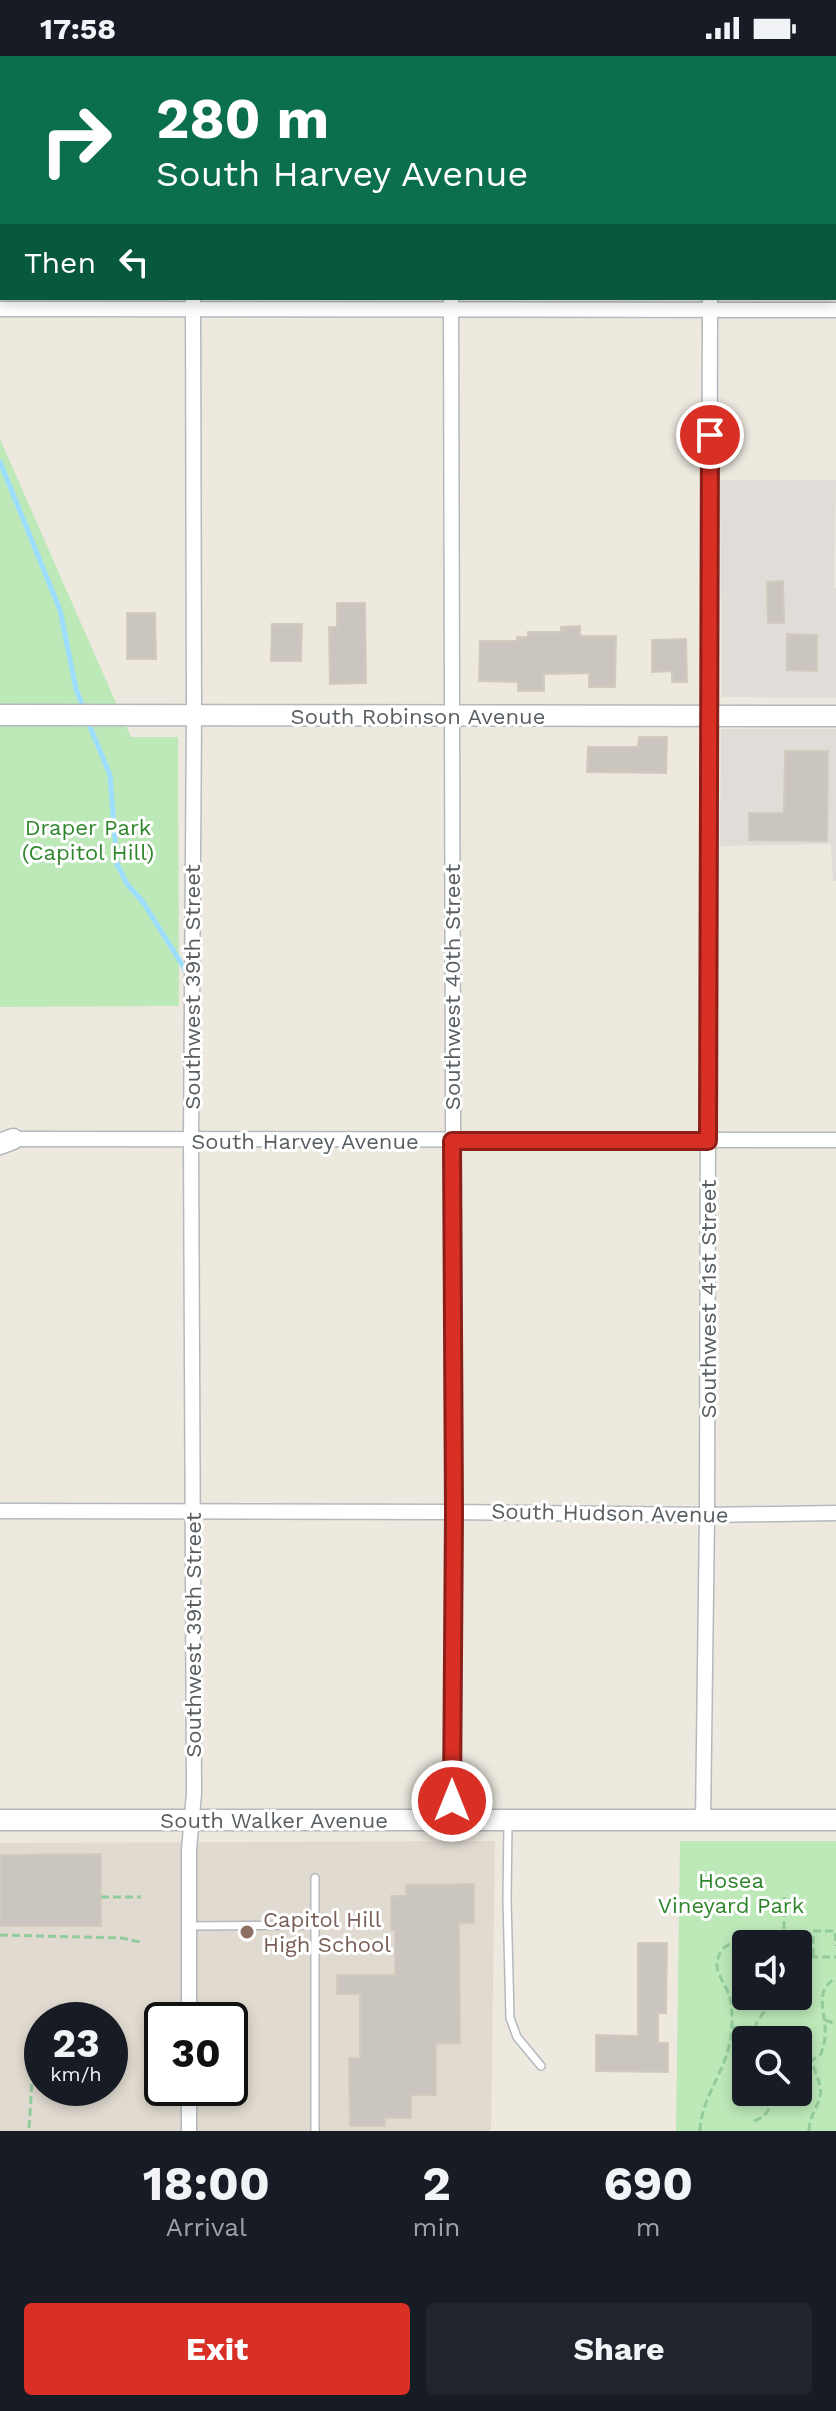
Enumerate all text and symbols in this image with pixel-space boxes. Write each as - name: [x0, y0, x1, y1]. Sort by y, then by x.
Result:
- text: 17:58: [40, 11, 116, 46]
- text: 280 m: [156, 86, 329, 152]
- icon: right: [24, 88, 128, 192]
- text: South Harvey Avenue: [156, 153, 528, 195]
- icon: left: [112, 240, 156, 284]
- text: Then: [24, 245, 96, 280]
- pin: [676, 401, 744, 469]
- icon: arrive: [688, 413, 732, 457]
- street label: South Robinson Avenue: [291, 704, 545, 729]
- park label: Draper Park (Capitol Hill): [22, 815, 154, 865]
- street label: Southwest 39th Street: [180, 864, 205, 1110]
- street label: Southwest 40th Street: [440, 864, 465, 1110]
- street label: South Harvey Avenue: [191, 1129, 419, 1154]
- street label: Southwest 41st Street: [696, 1180, 721, 1418]
- street label: South Hudson Avenue: [491, 1498, 729, 1528]
- street label: Southwest 39th Street: [181, 1512, 206, 1758]
- position arrow: [410, 1759, 494, 1843]
- street label: South Walker Avenue: [160, 1808, 388, 1833]
- park label: Hosea Vineyard Park: [658, 1868, 804, 1918]
- place label: Capitol Hill High School: [263, 1907, 391, 1957]
- marker: Capitol Hill High School: [238, 1923, 256, 1941]
- map controls: [732, 1930, 812, 2106]
- button: sound: [732, 1930, 812, 2010]
- speed limit sign: 30: [144, 2002, 248, 2106]
- text: 23: [52, 2020, 100, 2067]
- button: search: [732, 2026, 812, 2106]
- text: km/h: [50, 2062, 102, 2086]
- text: 18:00: [143, 2155, 270, 2212]
- text: 2: [422, 2155, 451, 2212]
- text: 690: [603, 2155, 693, 2212]
- text: Arrival: [166, 2212, 247, 2242]
- text: min: [413, 2212, 460, 2242]
- text: m: [636, 2212, 661, 2242]
- button: Exit: [24, 2303, 410, 2395]
- button: Share: [426, 2303, 812, 2395]

